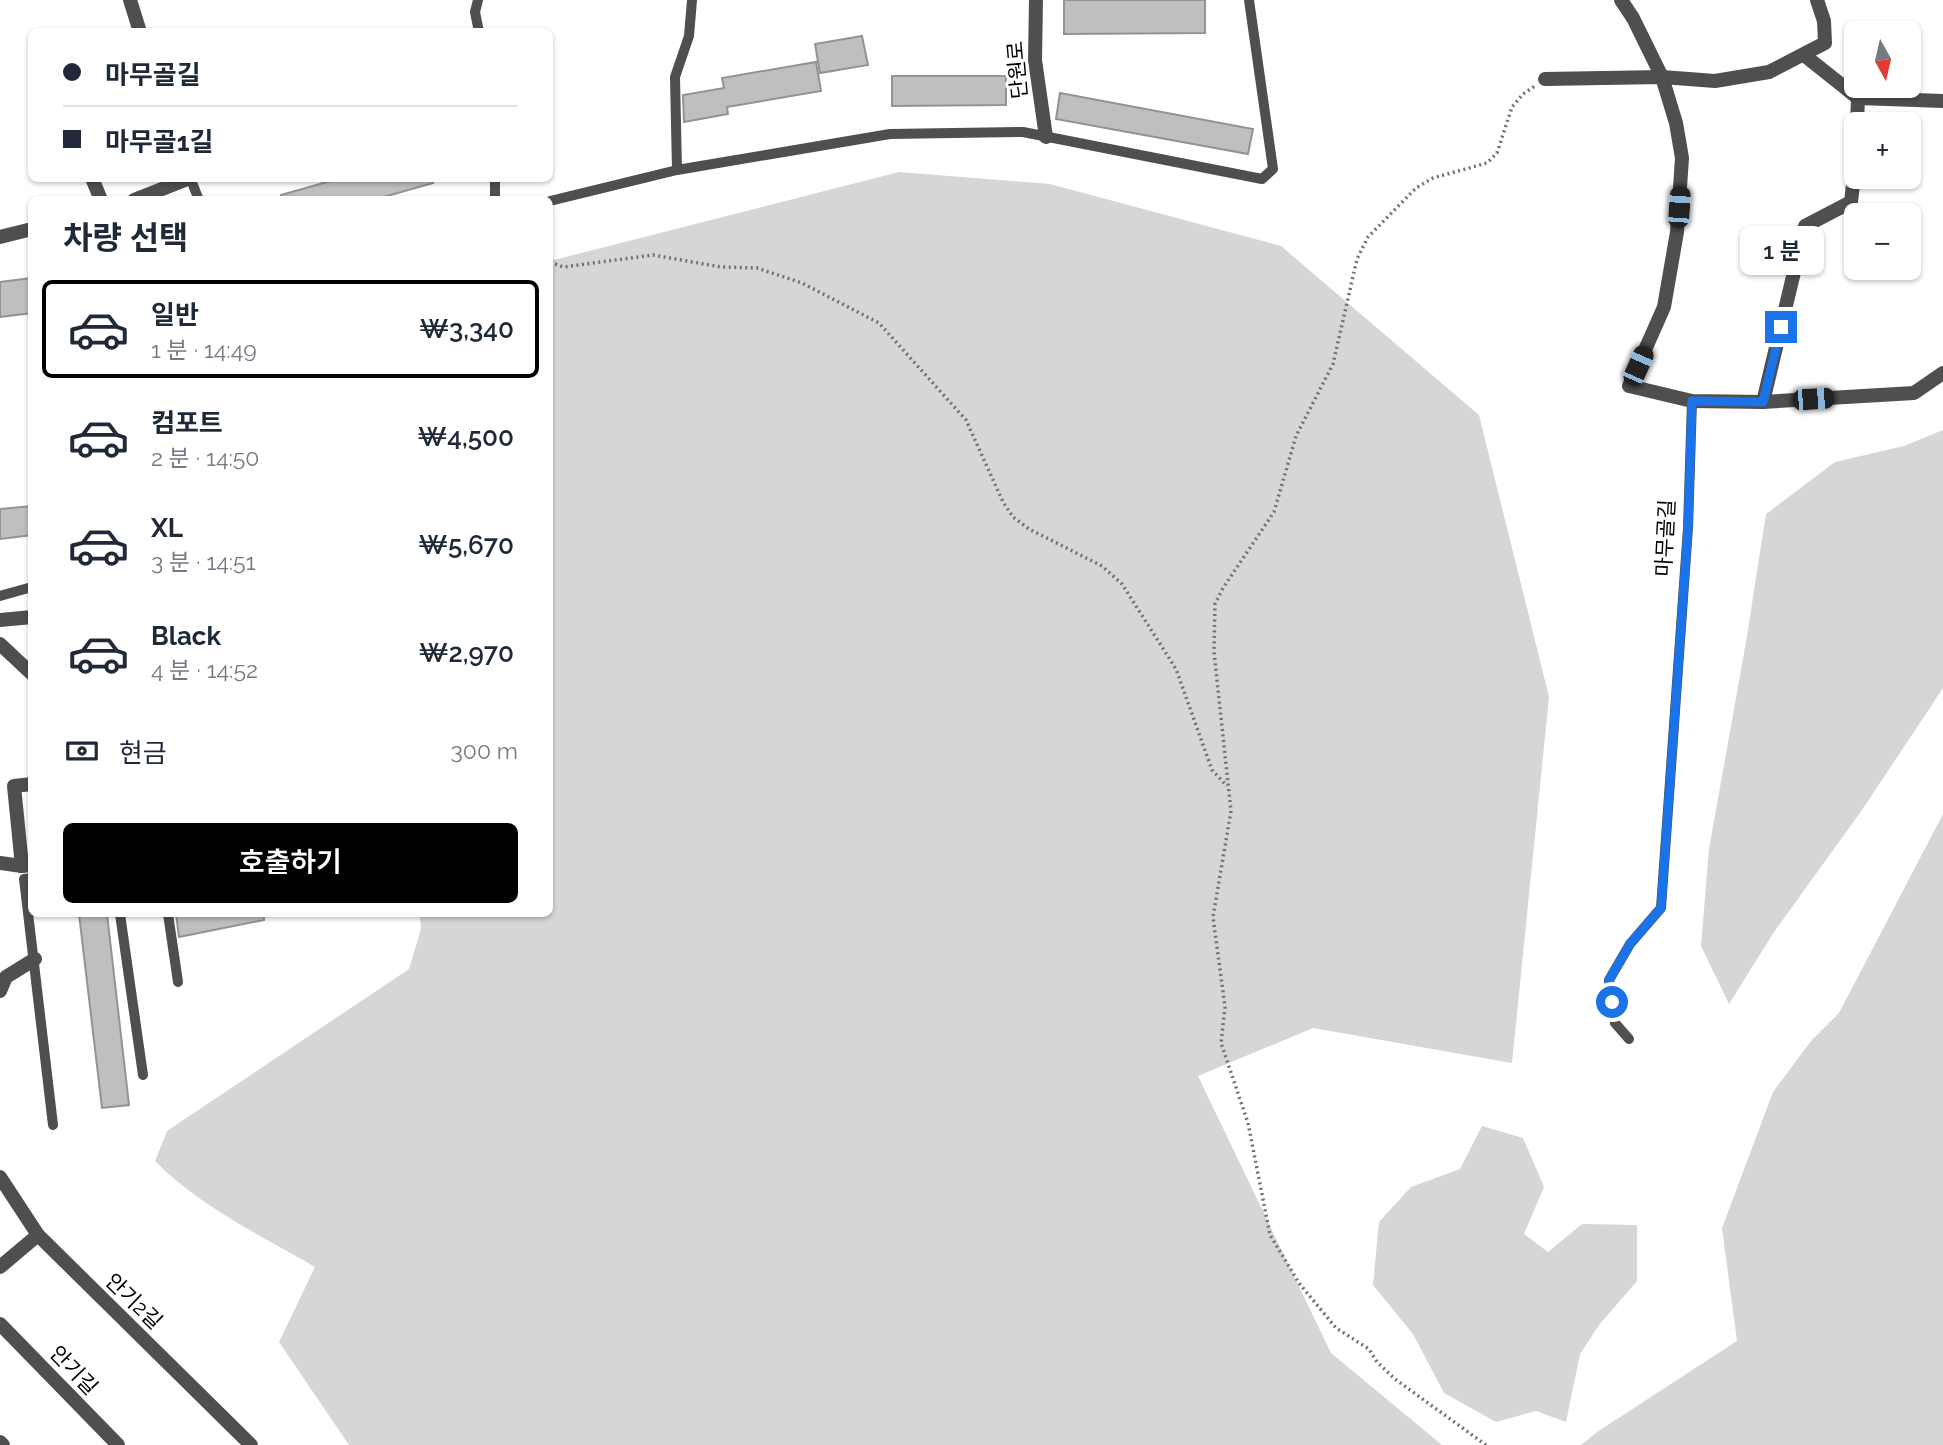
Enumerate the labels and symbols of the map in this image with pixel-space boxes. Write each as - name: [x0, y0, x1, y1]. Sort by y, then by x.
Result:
- north arrow: [1844, 21, 1922, 98]
- street label: 단원로: [1002, 40, 1032, 100]
- car: [1668, 185, 1691, 229]
- callout: 1 분: [1739, 226, 1823, 274]
- route end: [1765, 311, 1797, 343]
- car: [1620, 343, 1657, 389]
- car: [1792, 387, 1835, 411]
- street label: 마무골길: [1650, 499, 1680, 577]
- route start: [1596, 986, 1628, 1018]
- street label: 안기2길: [101, 1268, 167, 1334]
- street label: 안기길: [45, 1340, 103, 1400]

